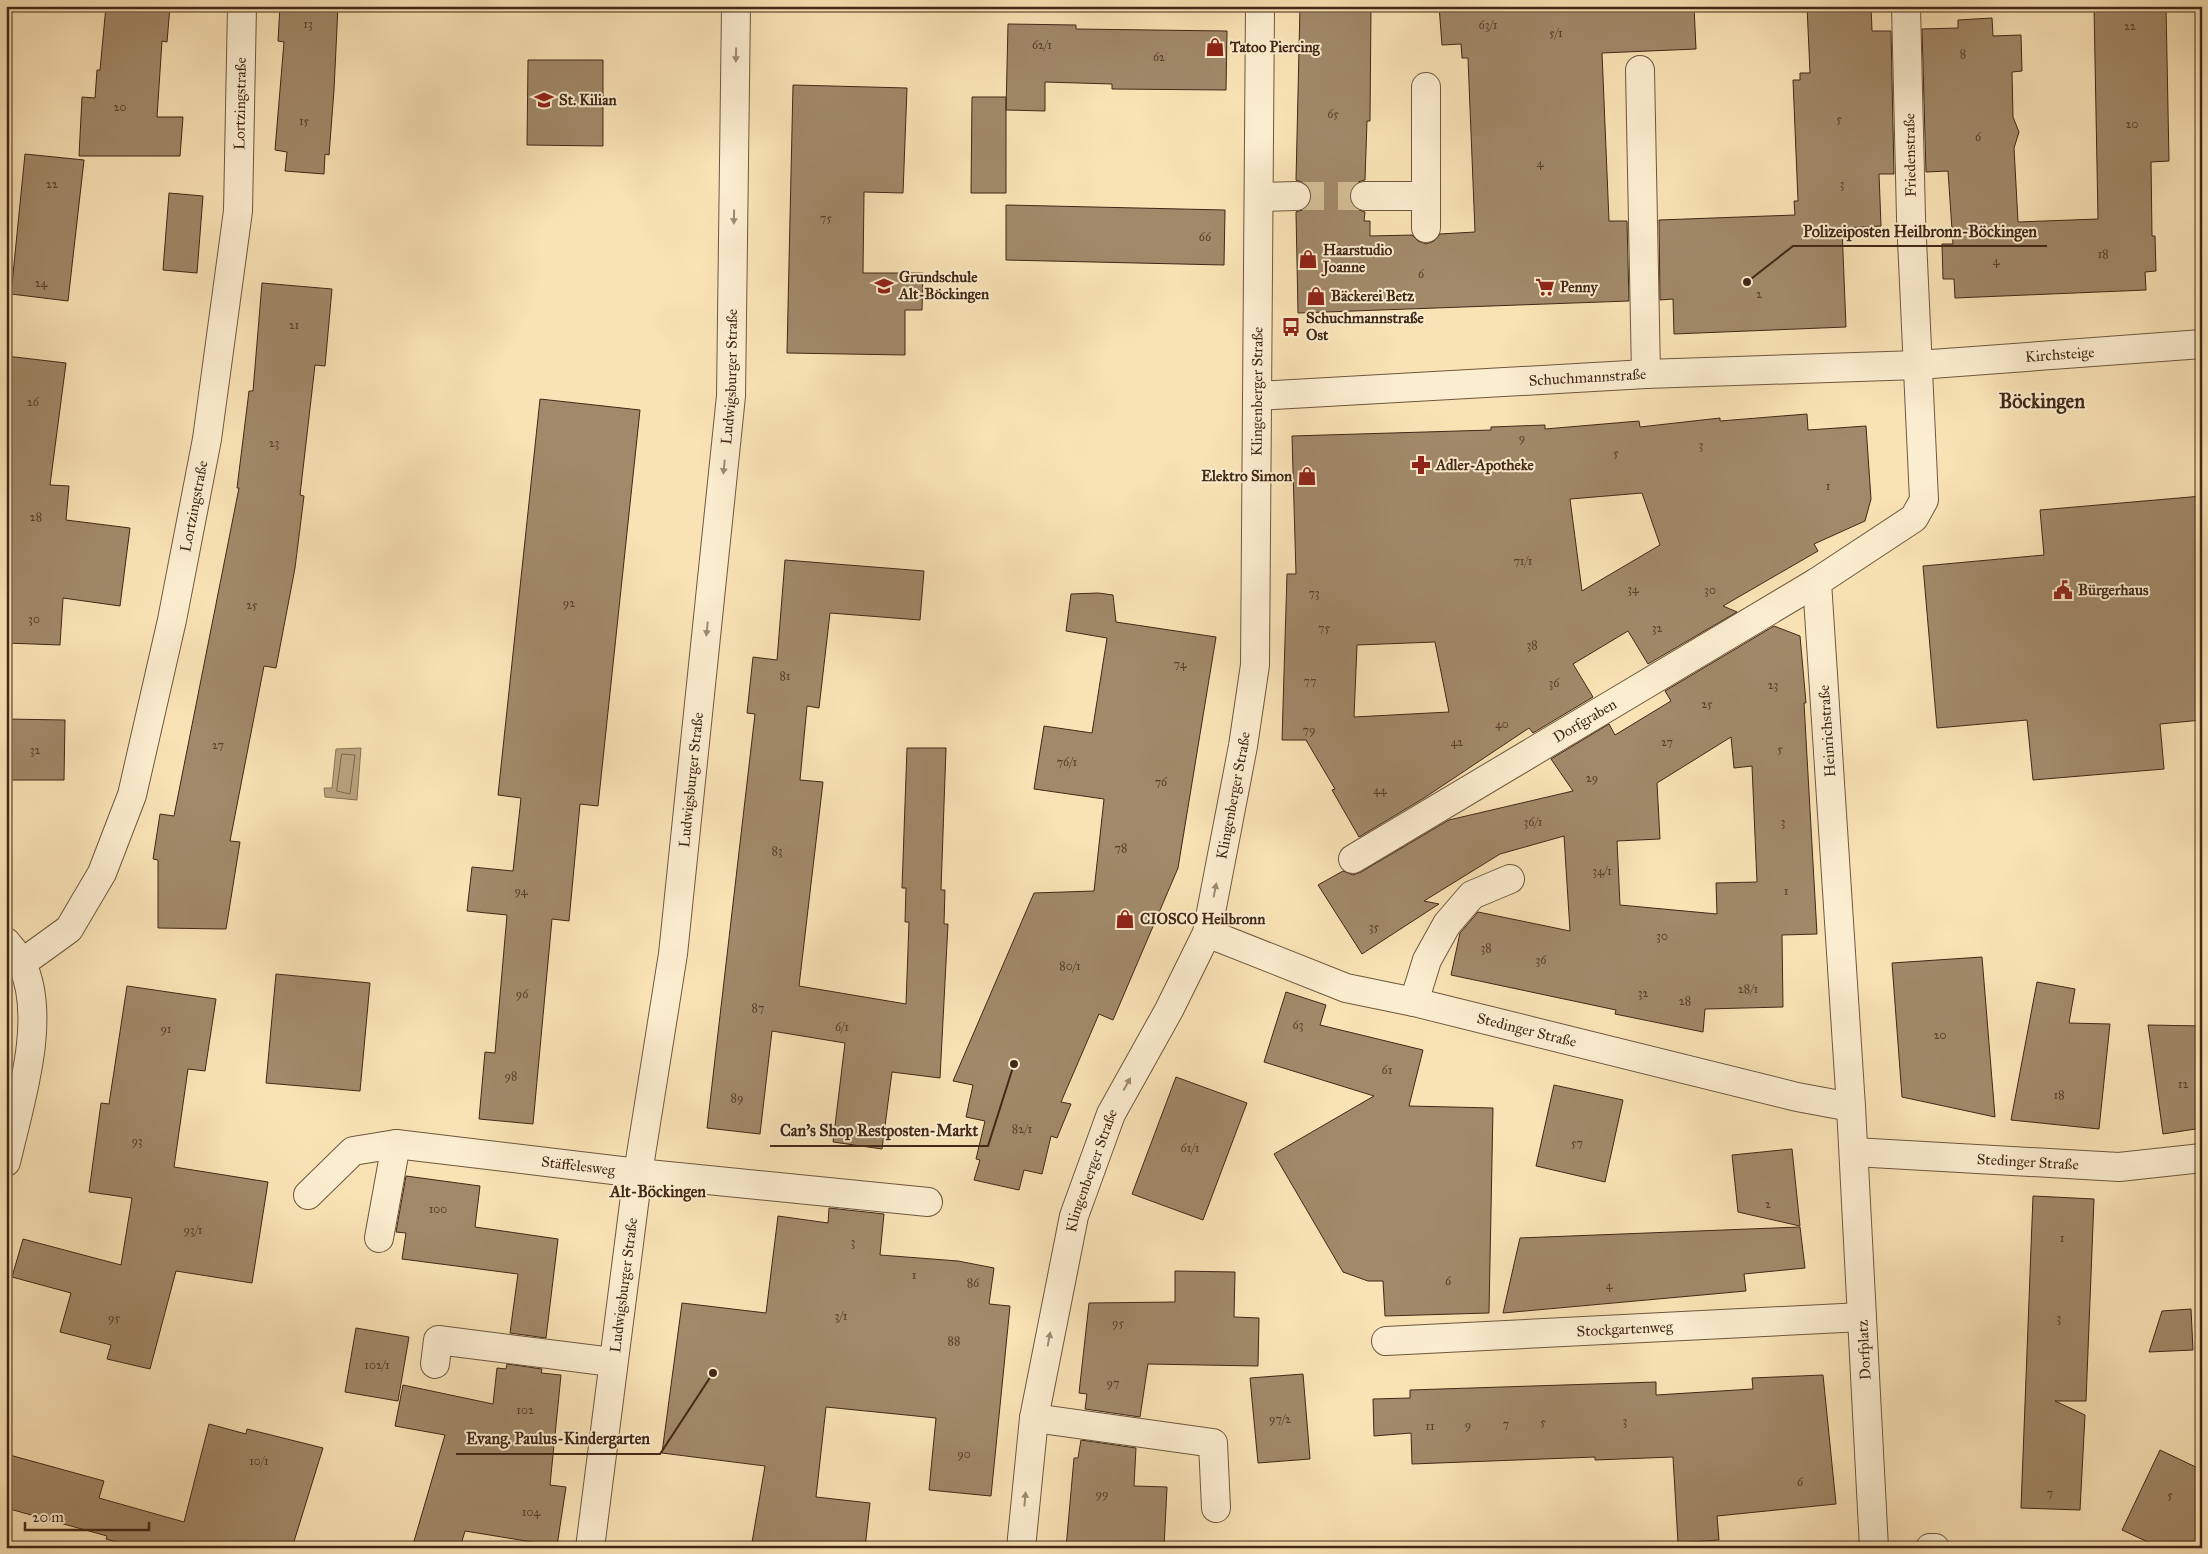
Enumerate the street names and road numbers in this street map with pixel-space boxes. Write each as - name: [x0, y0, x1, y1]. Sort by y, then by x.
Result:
- street label: Lortzingstraße: [230, 57, 250, 150]
- street label: Friedenstraße: [1900, 113, 1920, 197]
- street label: Ludwigsburger Straße: [717, 309, 741, 445]
- street label: Klingenberger Straße: [1248, 327, 1267, 456]
- street label: Kirchsteige: [2025, 343, 2095, 366]
- street label: Schuchmannstraße: [1528, 365, 1647, 390]
- street label: Lortzingstraße: [176, 459, 212, 553]
- street label: Heinrichstraße: [1815, 684, 1839, 778]
- street label: Dorfgraben: [1550, 695, 1620, 746]
- street label: Ludwigsburger Straße: [675, 711, 707, 848]
- street label: Klingenberger Straße: [1212, 731, 1254, 861]
- street label: Stedinger Straße: [1475, 1009, 1578, 1051]
- street label: Klingenberger Straße: [1062, 1106, 1121, 1234]
- street label: Stedinger Straße: [1976, 1150, 2079, 1174]
- street label: Stäffelesweg: [540, 1152, 617, 1179]
- street label: Ludwigsburger Straße: [606, 1217, 641, 1354]
- street label: Stockgartenweg: [1576, 1317, 1674, 1340]
- street label: Dorfplatz: [1853, 1319, 1875, 1381]

